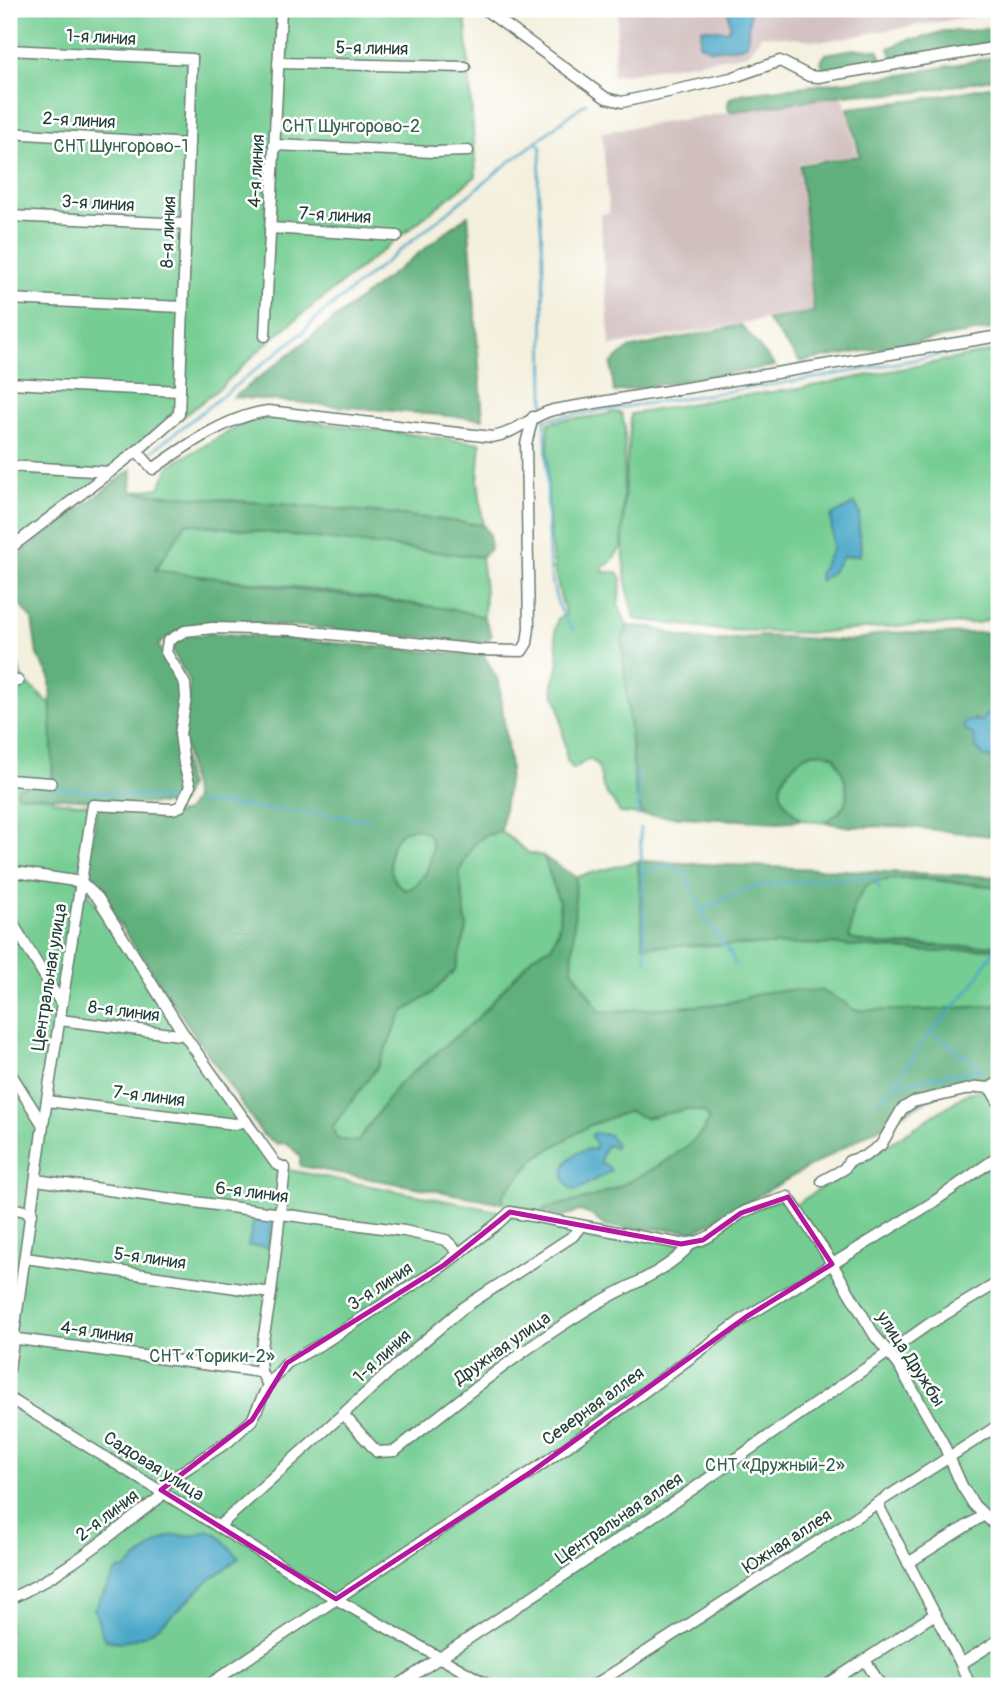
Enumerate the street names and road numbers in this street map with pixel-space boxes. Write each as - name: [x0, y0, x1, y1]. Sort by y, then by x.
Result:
- street label: 1-я линия: [65, 24, 137, 51]
- street label: 5-я линия: [335, 36, 409, 61]
- street label: 2-я линия: [42, 107, 116, 134]
- street label: 4-я линия: [243, 134, 270, 208]
- street label: 3-я линия: [61, 190, 135, 217]
- street label: 8-я линия: [156, 196, 181, 268]
- street label: 7-я линия: [298, 202, 372, 229]
- street label: Центральная улица: [26, 902, 72, 1052]
- street label: 8-я линия: [87, 996, 161, 1027]
- street label: 7-я линия: [112, 1081, 186, 1112]
- street label: 6-я линия: [214, 1177, 290, 1208]
- street label: 5-я линия: [112, 1242, 188, 1275]
- street label: 3-я линия: [343, 1257, 417, 1316]
- street label: улица Дружбы: [871, 1306, 950, 1411]
- street label: Дружная улица: [449, 1307, 555, 1391]
- street label: 4-я линия: [59, 1316, 135, 1349]
- street label: 1-я линия: [349, 1324, 416, 1388]
- street label: Северная аллея: [538, 1362, 649, 1451]
- street label: Садовая улица: [99, 1426, 208, 1506]
- street label: Центральная аллея: [551, 1467, 687, 1570]
- street label: 2-я линия: [71, 1484, 143, 1547]
- street label: Южная аллея: [738, 1504, 836, 1579]

